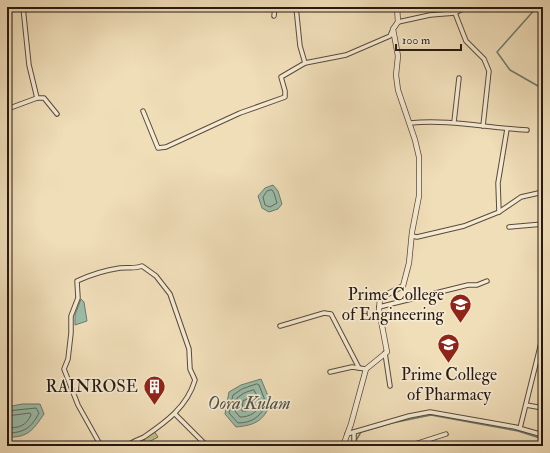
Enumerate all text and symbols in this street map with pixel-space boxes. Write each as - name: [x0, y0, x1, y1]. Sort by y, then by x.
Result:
- scale bar: [396, 26, 461, 52]
- text: 100 m: [402, 33, 431, 48]
- place label: Prime College of Engineering: [342, 284, 445, 325]
- school or university icon: Prime College of Engineering: [447, 291, 473, 324]
- school or university icon: Prime College of Pharmacy: [436, 331, 462, 364]
- place label: Prime College of Pharmacy: [401, 364, 497, 406]
- building icon: RAINROSE: [141, 373, 167, 406]
- place label: RAINROSE: [46, 376, 138, 397]
- water label: Oora Kulam: [208, 392, 290, 415]

